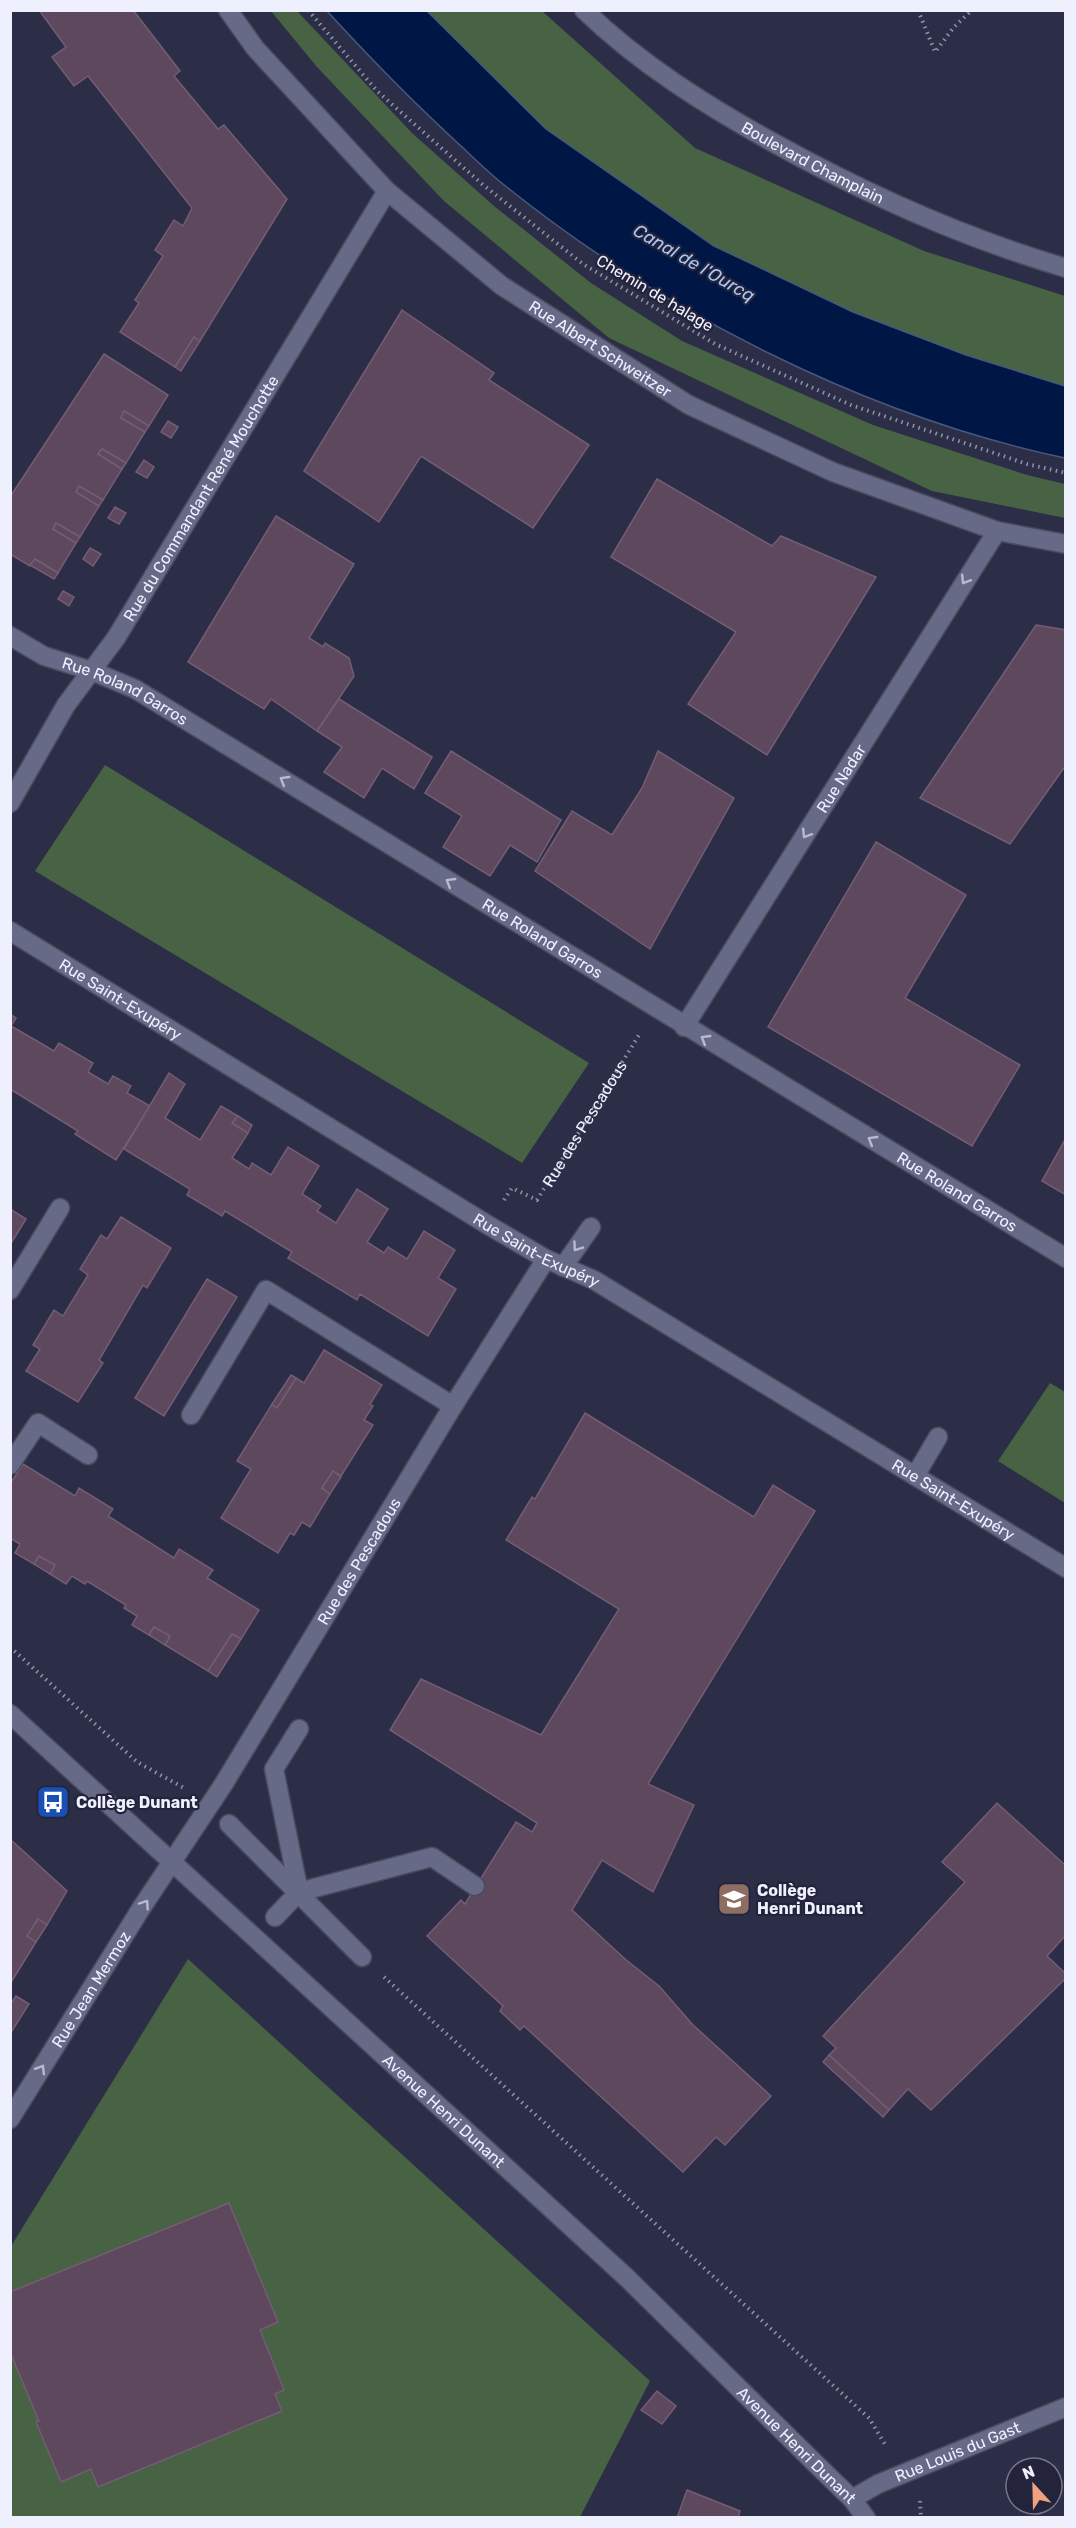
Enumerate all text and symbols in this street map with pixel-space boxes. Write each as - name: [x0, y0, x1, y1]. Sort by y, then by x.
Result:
- street label: Boulevard Champlain: [738, 117, 887, 207]
- water label: Canal de l'Ourcq: [629, 219, 759, 307]
- street label: Chemin de halage: [593, 251, 717, 335]
- street label: Rue Albert Schweitzer: [526, 296, 675, 401]
- street label: Rue du Commandant René Mouchotte: [119, 372, 282, 624]
- one-way arrow: [961, 574, 973, 584]
- street label: Rue Roland Garros: [60, 653, 192, 729]
- street label: Rue Nadar: [812, 741, 870, 816]
- one-way arrow: [279, 776, 290, 787]
- one-way arrow: [801, 828, 813, 838]
- one-way arrow: [446, 877, 456, 889]
- street label: Rue Roland Garros: [479, 894, 606, 982]
- street label: Rue Saint-Exupéry: [56, 954, 186, 1044]
- one-way arrow: [701, 1035, 711, 1047]
- street label: Rue des Pescadous: [538, 1057, 630, 1190]
- one-way arrow: [868, 1136, 878, 1148]
- street label: Rue Roland Garros: [894, 1148, 1021, 1236]
- street label: Rue Saint-Exupéry: [470, 1209, 604, 1291]
- one-way arrow: [573, 1240, 584, 1251]
- street label: Rue Saint-Exupéry: [889, 1455, 1019, 1544]
- street label: Rue des Pescadous: [313, 1494, 405, 1628]
- bus stop icon: Collège Dunant: [35, 1784, 71, 1820]
- place label: Collège Dunant: [76, 1793, 198, 1812]
- school or university icon: Collège Henri Dunant: [716, 1881, 752, 1917]
- place label: Collège Henri Dunant: [757, 1881, 864, 1918]
- one-way arrow: [138, 1900, 149, 1911]
- street label: Rue Jean Mermoz: [47, 1927, 134, 2051]
- street label: Avenue Henri Dunant: [379, 2050, 509, 2171]
- one-way arrow: [34, 2065, 46, 2075]
- street label: Avenue Henri Dunant: [733, 2382, 860, 2507]
- street label: Rue Louis du Gast: [892, 2417, 1023, 2486]
- north arrow: [1004, 2456, 1064, 2516]
- text: N: [1020, 2462, 1037, 2484]

